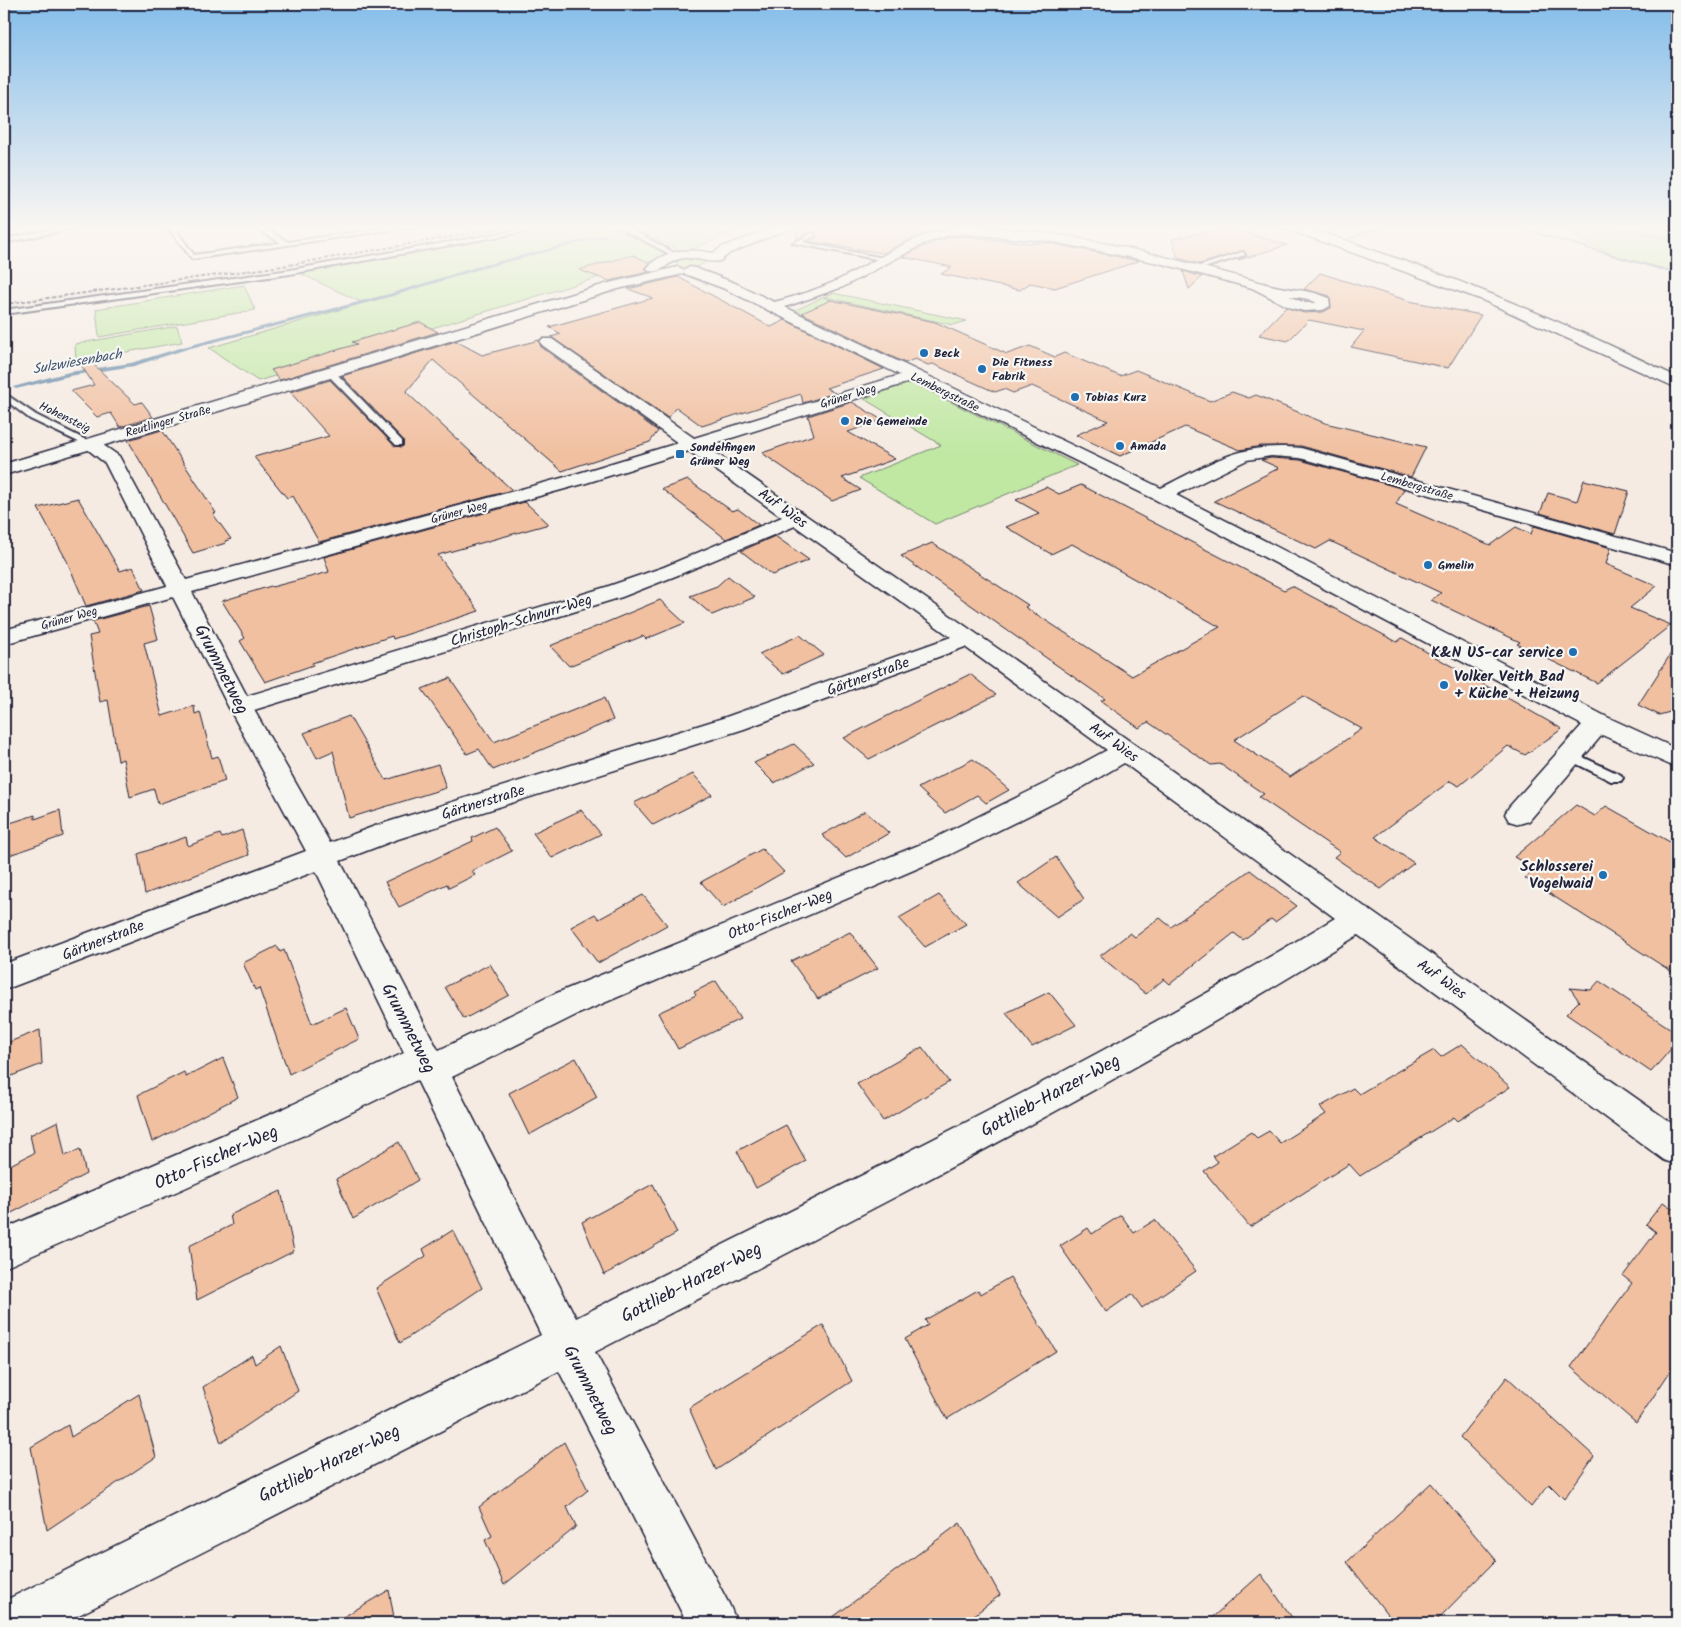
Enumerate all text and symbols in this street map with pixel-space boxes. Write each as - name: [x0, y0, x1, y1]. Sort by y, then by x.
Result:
- water label: Sulzwiesenbach: [31, 343, 125, 381]
- place label: Beck: [934, 344, 960, 363]
- marker: Beck: [918, 347, 930, 359]
- place label: Die Fitness Fabrik: [992, 353, 1053, 386]
- marker: Die Fitness Fabrik: [976, 363, 988, 375]
- street label: Lembergstraße: [907, 368, 983, 418]
- street label: Grüner Weg: [818, 379, 879, 414]
- place label: Tobias Kurz: [1085, 388, 1147, 407]
- marker: Tobias Kurz: [1069, 391, 1081, 403]
- street label: Hohensteig: [36, 397, 94, 438]
- street label: Reutlinger Straße: [123, 400, 214, 443]
- place label: Die Gemeinde: [855, 412, 928, 431]
- marker: Die Gemeinde: [839, 415, 851, 427]
- place label: Amada: [1130, 437, 1166, 456]
- place label: Sondelfingen Grüner Weg: [690, 438, 756, 471]
- marker: Amada: [1114, 440, 1126, 452]
- marker: Sondelfingen Grüner Weg: [674, 448, 686, 460]
- street label: Lembergstraße: [1378, 467, 1456, 506]
- street label: Auf Wies: [753, 483, 813, 535]
- street label: Grüner Weg: [429, 496, 490, 529]
- place label: Gmelin: [1438, 556, 1474, 575]
- marker: Gmelin: [1422, 559, 1434, 571]
- street label: Christoph-Schnurr-Weg: [448, 588, 595, 654]
- street label: Grüner Weg: [39, 601, 100, 636]
- street label: Grummetweg: [185, 619, 256, 720]
- place label: K&N US-car service: [1431, 641, 1564, 665]
- marker: K&N US-car service: [1567, 646, 1579, 658]
- street label: Gärtnerstraße: [824, 651, 913, 703]
- place label: Volker Veith Bad + Küche + Heizung: [1454, 665, 1580, 706]
- marker: Volker Veith Bad + Küche + Heizung: [1438, 679, 1450, 691]
- street label: Auf Wies: [1084, 717, 1144, 769]
- street label: Gärtnerstraße: [438, 779, 528, 827]
- place label: Schlosserei Vogelwaid: [1520, 855, 1594, 896]
- marker: Schlosserei Vogelwaid: [1597, 869, 1609, 881]
- street label: Otto-Fischer-Weg: [724, 883, 836, 947]
- street label: Gärtnerstraße: [59, 914, 148, 968]
- street label: Auf Wies: [1412, 954, 1472, 1006]
- street label: Grummetweg: [372, 978, 443, 1079]
- street label: Gottlieb-Harzer-Weg: [975, 1047, 1126, 1146]
- street label: Otto-Fischer-Weg: [150, 1118, 283, 1199]
- street label: Gottlieb-Harzer-Weg: [616, 1235, 767, 1331]
- street label: Grummetweg: [554, 1340, 625, 1441]
- street label: Gottlieb-Harzer-Weg: [254, 1417, 406, 1511]

